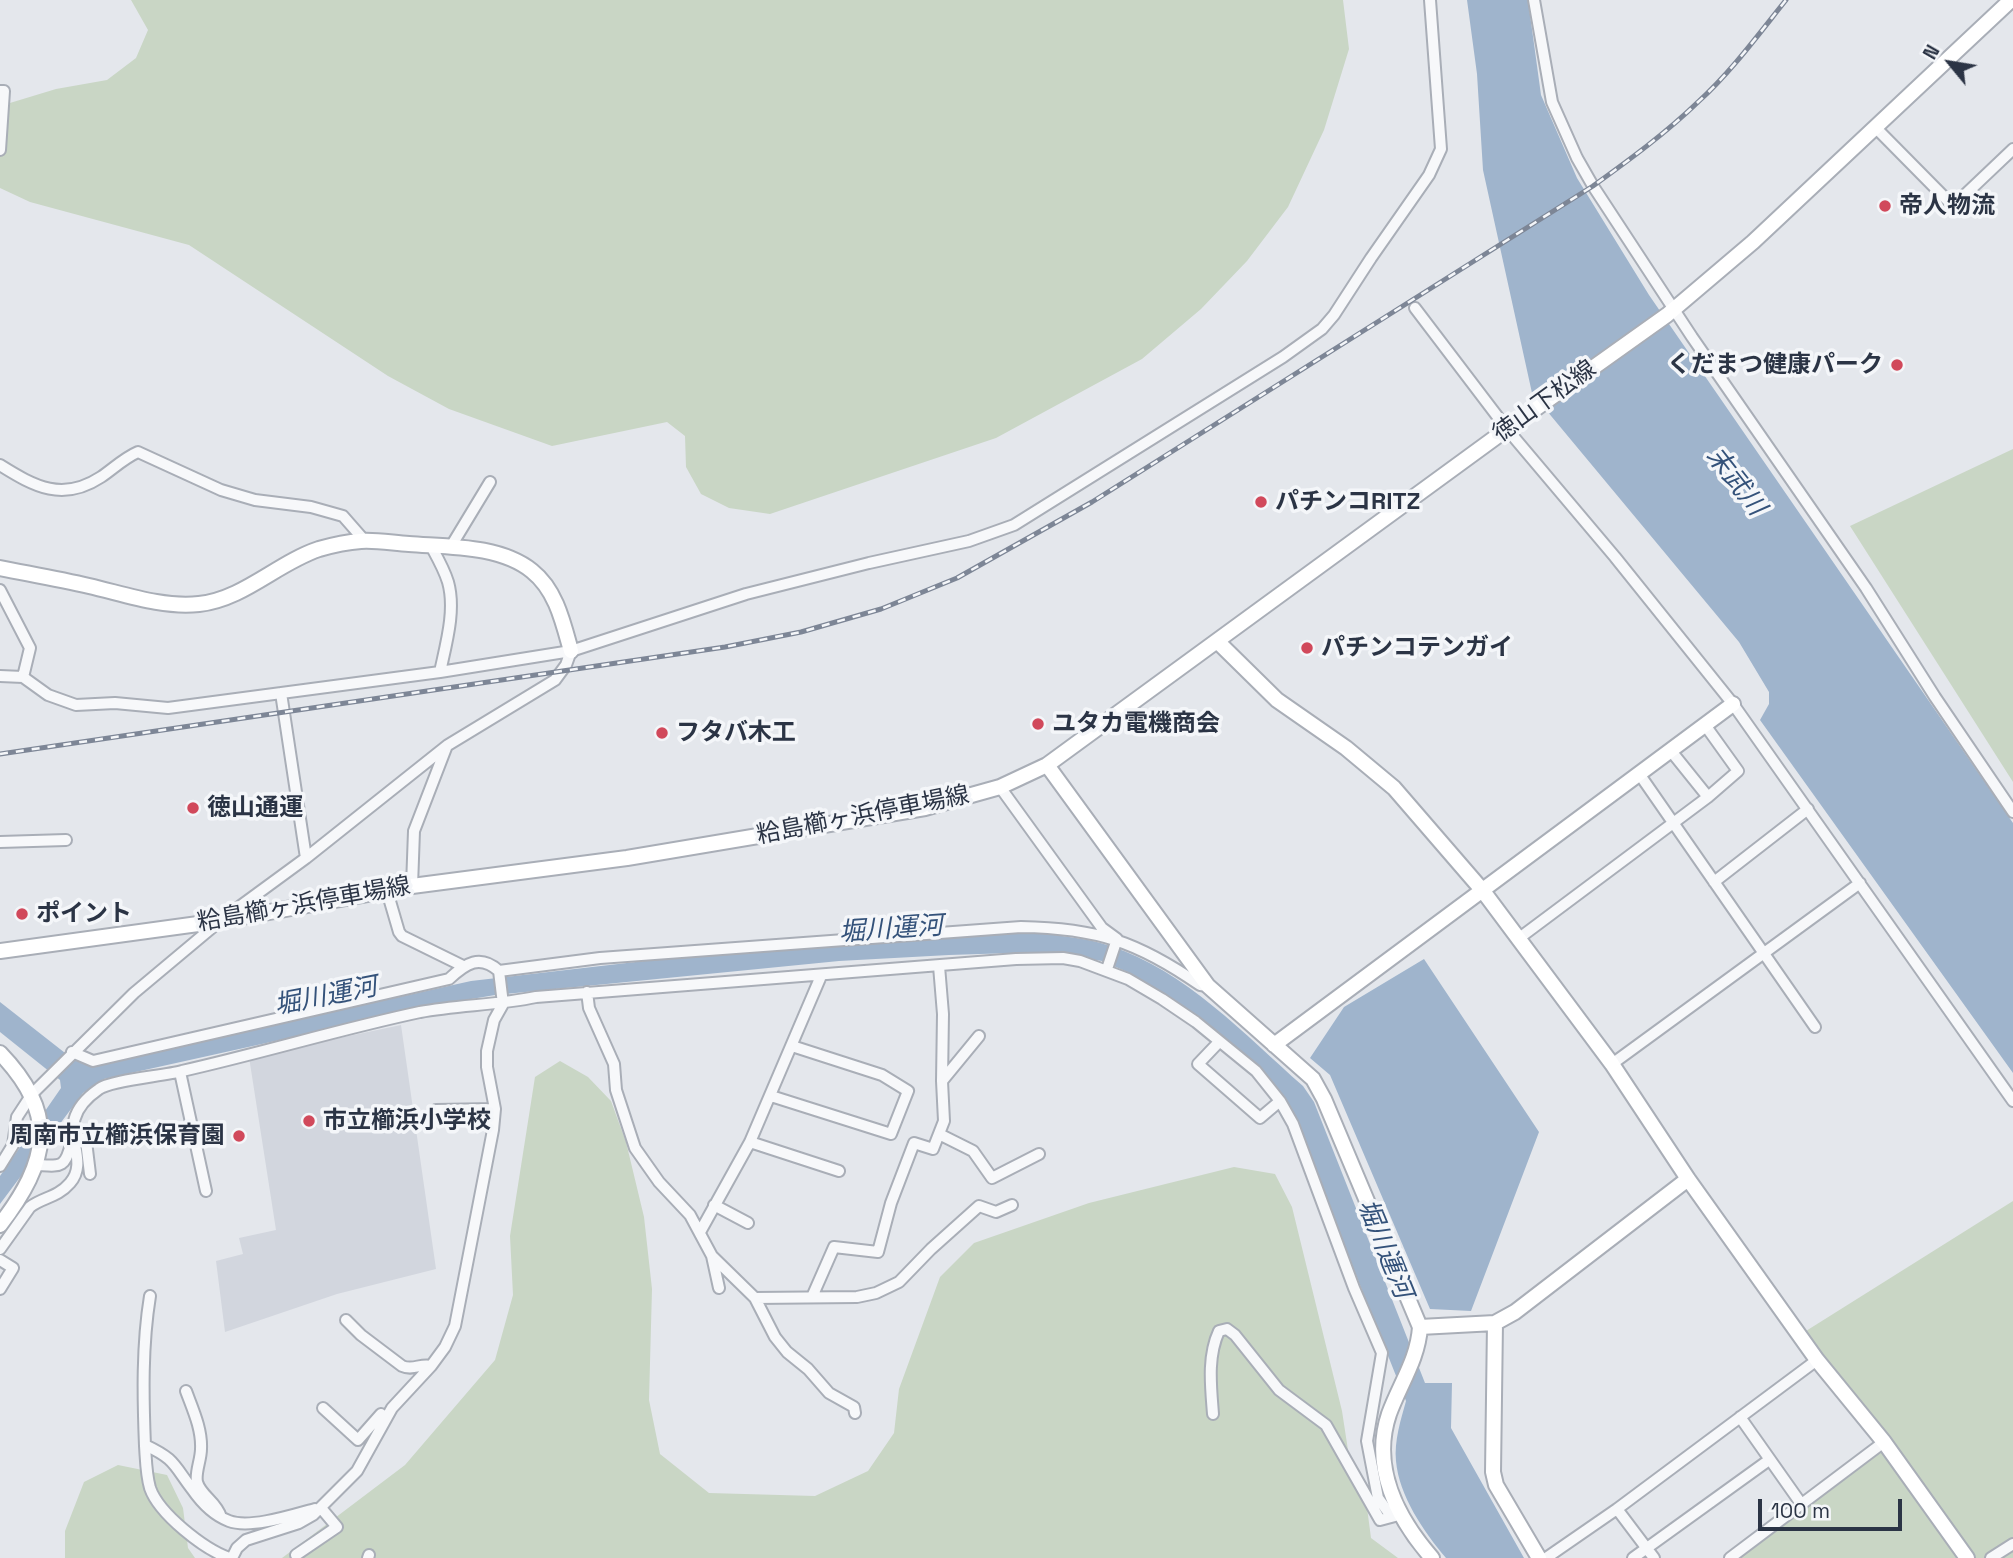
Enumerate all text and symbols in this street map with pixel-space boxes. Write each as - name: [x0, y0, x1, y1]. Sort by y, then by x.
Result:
- north arrow: [1915, 28, 1985, 98]
- text: N: [1917, 40, 1945, 64]
- place label: 帝人物流: [1899, 192, 1995, 220]
- marker: 帝人物流: [1877, 198, 1893, 214]
- place label: くだまつ健康パーク: [1667, 351, 1883, 379]
- street label: 徳山下松線: [1488, 355, 1602, 449]
- marker: くだまつ健康パーク: [1889, 357, 1905, 373]
- water label: 末武川: [1699, 442, 1771, 522]
- place label: パチンコRITZ: [1275, 488, 1420, 516]
- marker: パチンコRITZ: [1253, 494, 1269, 510]
- place label: パチンコテンガイ: [1321, 634, 1513, 662]
- marker: パチンコテンガイ: [1299, 640, 1315, 656]
- place label: ユタカ電機商会: [1052, 710, 1220, 738]
- marker: ユタカ電機商会: [1030, 716, 1046, 732]
- place label: フタバ木工: [676, 719, 796, 747]
- marker: フタバ木工: [654, 725, 670, 741]
- street label: 粭島櫛ヶ浜停車場線: [754, 781, 972, 851]
- place label: 徳山通運: [207, 794, 303, 822]
- marker: 徳山通運: [185, 800, 201, 816]
- street label: 粭島櫛ヶ浜停車場線: [195, 872, 413, 938]
- place label: ポイント: [36, 900, 132, 928]
- marker: ポイント: [14, 906, 30, 922]
- water label: 堀川運河: [838, 911, 944, 949]
- water label: 堀川運河: [272, 972, 380, 1022]
- place label: 市立櫛浜小学校: [323, 1107, 491, 1135]
- marker: 市立櫛浜小学校: [301, 1113, 317, 1129]
- place label: 周南市立櫛浜保育園: [9, 1122, 225, 1150]
- marker: 周南市立櫛浜保育園: [231, 1128, 247, 1144]
- water label: 堀川運河: [1350, 1195, 1418, 1303]
- scale bar: [1761, 1484, 1904, 1528]
- text: 100 m: [1771, 1497, 1830, 1524]

